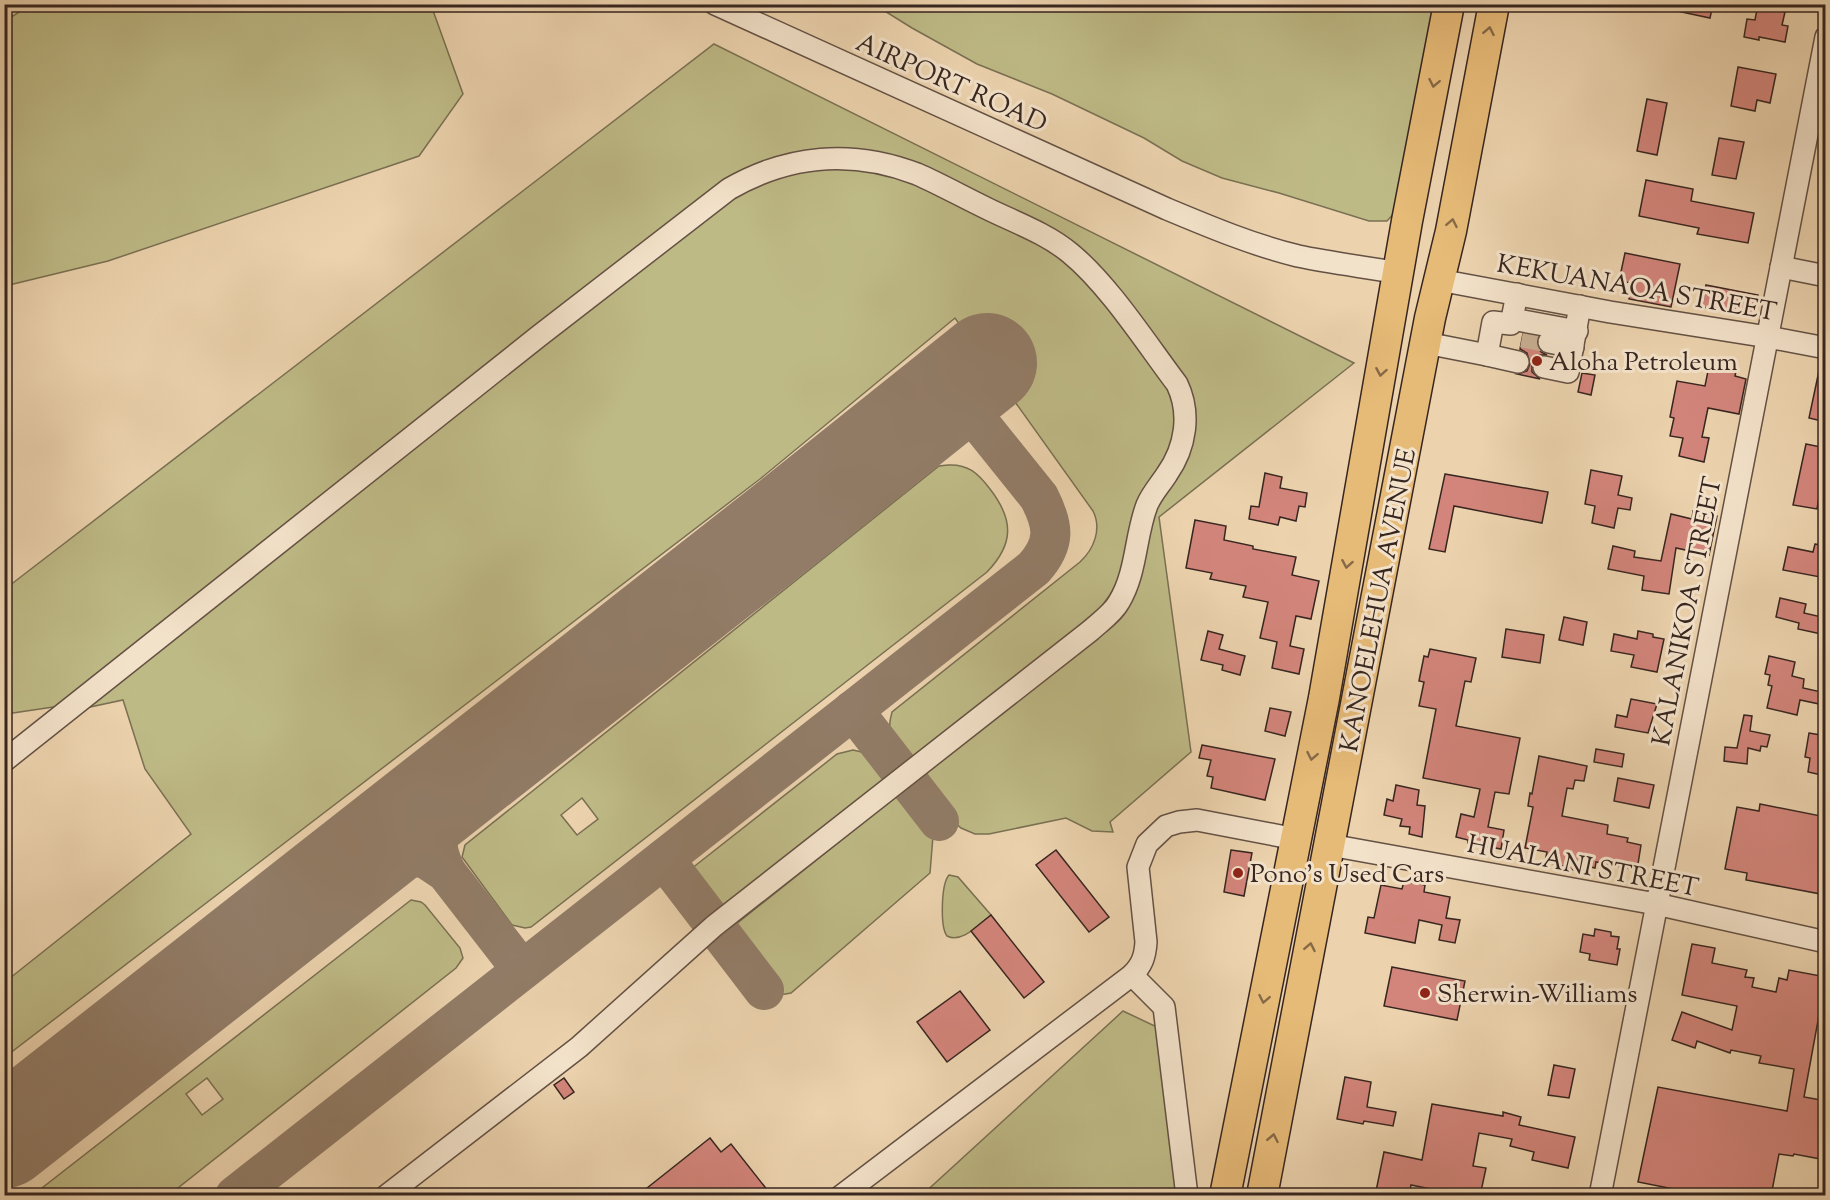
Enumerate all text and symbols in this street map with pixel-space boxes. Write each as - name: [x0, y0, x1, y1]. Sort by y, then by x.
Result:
- street label: AIRPORT ROAD: [849, 26, 1053, 143]
- one-way arrow: [1482, 27, 1495, 37]
- one-way arrow: [1428, 77, 1441, 87]
- one-way arrow: [1445, 218, 1458, 228]
- street label: KEKUANAOA STREET: [1494, 247, 1779, 332]
- place label: Aloha Petroleum: [1549, 345, 1738, 382]
- marker: Aloha Petroleum: [1530, 354, 1544, 368]
- one-way arrow: [1375, 367, 1388, 377]
- street label: KANOELEHUA AVENUE: [1332, 445, 1427, 755]
- street label: KALANIKOA STREET: [1644, 474, 1733, 749]
- one-way arrow: [1342, 560, 1354, 569]
- one-way arrow: [1307, 750, 1320, 760]
- street label: HUALANI STREET: [1464, 827, 1701, 908]
- place label: Pono’s Used Cars: [1250, 857, 1444, 894]
- marker: Pono’s Used Cars: [1231, 866, 1245, 880]
- one-way arrow: [1303, 942, 1316, 952]
- place label: Sherwin-Williams: [1437, 977, 1637, 1014]
- marker: Sherwin-Williams: [1418, 986, 1432, 1000]
- one-way arrow: [1258, 994, 1271, 1004]
- one-way arrow: [1266, 1133, 1279, 1143]

